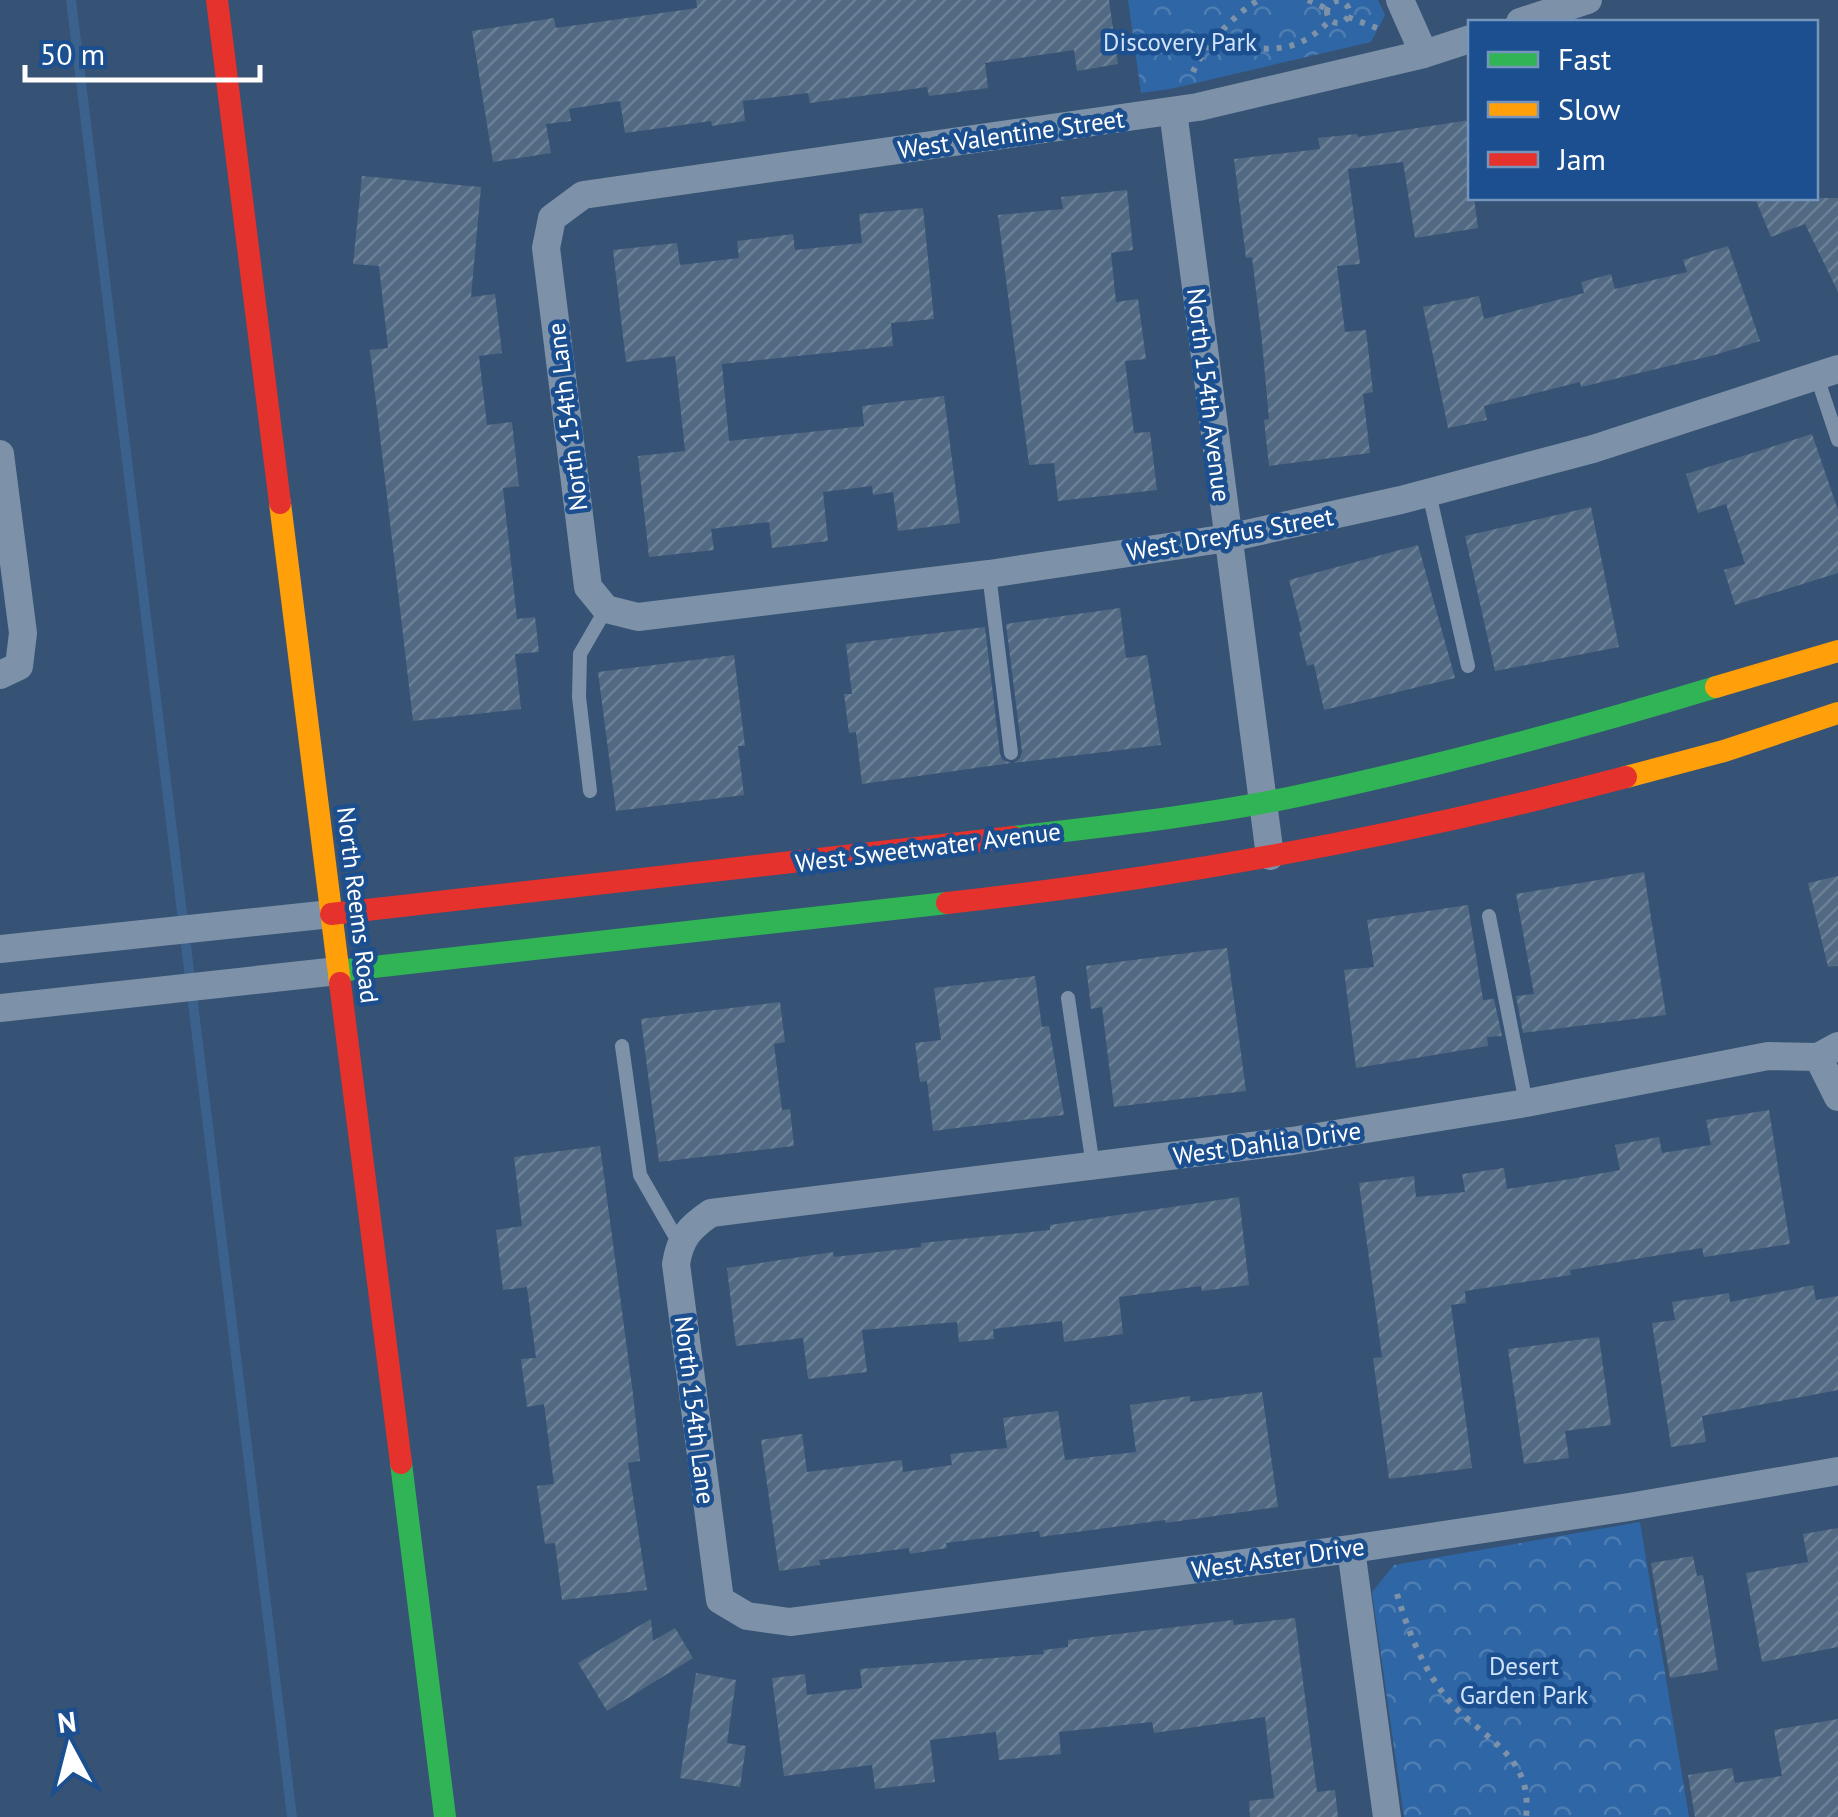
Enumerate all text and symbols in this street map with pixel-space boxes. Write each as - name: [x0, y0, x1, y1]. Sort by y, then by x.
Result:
- scale bar: [25, 20, 260, 82]
- legend: [1468, 20, 1818, 200]
- park label: Discovery Park: [1103, 26, 1257, 58]
- text: 50 m: [40, 34, 105, 73]
- text: Fast: [1558, 39, 1611, 78]
- text: Slow: [1558, 89, 1621, 128]
- street label: West Valentine Street: [896, 102, 1127, 166]
- text: Jam: [1556, 139, 1606, 178]
- street label: North 154th Avenue: [1180, 286, 1238, 504]
- street label: North 154th Lane: [540, 321, 594, 513]
- street label: West Dreyfus Street: [1124, 500, 1336, 568]
- street label: North Reems Road: [330, 805, 386, 1005]
- street label: West Sweetwater Avenue: [793, 815, 1063, 879]
- street label: West Dahlia Drive: [1171, 1114, 1363, 1172]
- street label: North 154th Lane: [668, 1314, 722, 1506]
- street label: West Aster Drive: [1189, 1530, 1367, 1586]
- park label: Desert Garden Park: [1460, 1650, 1588, 1711]
- north arrow: [20, 1697, 120, 1797]
- text: N: [56, 1702, 78, 1741]

